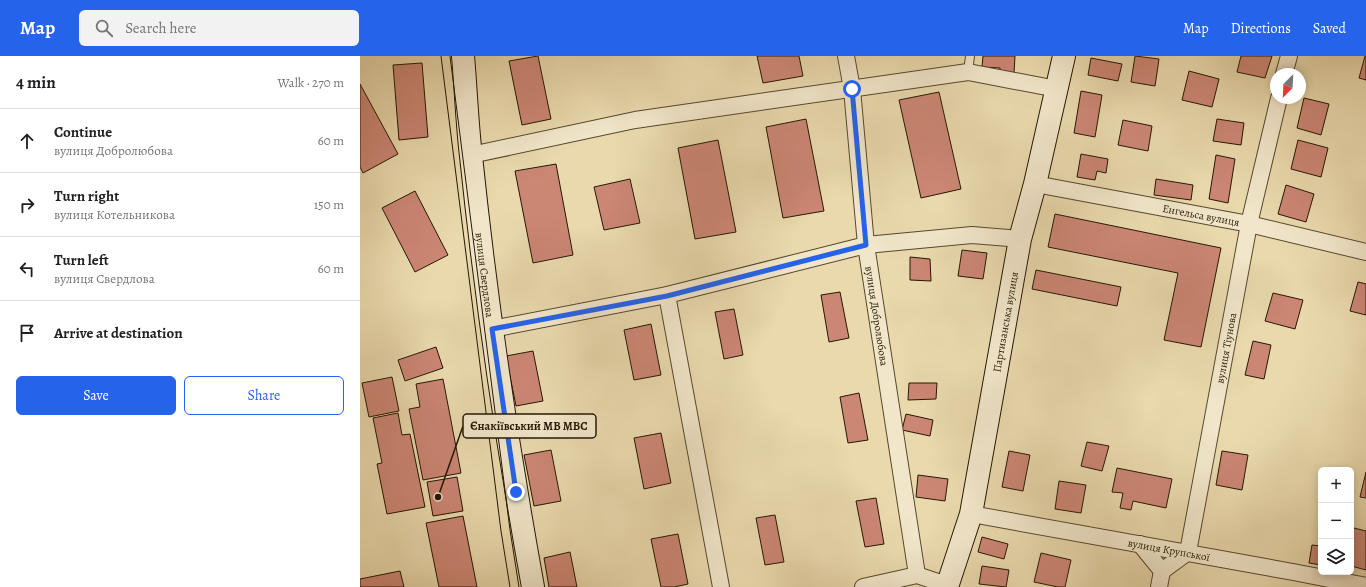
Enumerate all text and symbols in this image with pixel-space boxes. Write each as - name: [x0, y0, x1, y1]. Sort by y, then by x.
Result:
- search box: [79, 10, 359, 46]
- text: Map: [20, 15, 55, 41]
- icon: search: [93, 17, 115, 39]
- text: Search here: [125, 18, 197, 38]
- text: Map: [1183, 19, 1209, 38]
- text: Directions: [1231, 19, 1291, 38]
- text: Saved: [1313, 19, 1346, 38]
- north arrow: [1270, 68, 1306, 104]
- text: 4 min: [16, 71, 56, 94]
- text: Walk · 270 m: [278, 74, 344, 91]
- route start: [843, 80, 861, 98]
- text: Continue: [54, 122, 112, 142]
- icon: ahead: [16, 130, 38, 152]
- text: 60 m: [318, 132, 344, 149]
- text: вулиця Добролюбова: [54, 142, 173, 159]
- text: Turn right: [54, 186, 119, 206]
- icon: right: [16, 194, 38, 216]
- text: 150 m: [314, 196, 344, 213]
- street label: Енгельса вулиця: [1161, 201, 1241, 230]
- text: вулиця Котельникова: [54, 206, 175, 223]
- street label: вулиця Свердлова: [472, 232, 498, 319]
- text: Turn left: [54, 250, 109, 270]
- icon: left: [16, 258, 38, 280]
- text: 60 m: [318, 260, 344, 277]
- street label: вулиця Добролюбова: [862, 265, 892, 368]
- text: вулиця Свердлова: [54, 270, 155, 287]
- street label: Партизанська вулиця: [989, 270, 1022, 373]
- street label: вулиця Тіунова: [1212, 310, 1240, 385]
- icon: arrive: [16, 322, 38, 344]
- text: Arrive at destination: [54, 323, 183, 343]
- button: Save: [16, 376, 176, 415]
- button: Share: [184, 376, 344, 415]
- callout: Єнакіївський МВ МВС: [463, 414, 596, 438]
- text: Єнакіївський МВ МВС: [470, 418, 588, 434]
- map controls: [1318, 467, 1354, 575]
- button: +: [1318, 467, 1354, 503]
- route end: [507, 483, 525, 501]
- button: −: [1318, 503, 1354, 539]
- street label: вулиця Крупської: [1127, 535, 1211, 564]
- button: layers: [1318, 539, 1354, 575]

